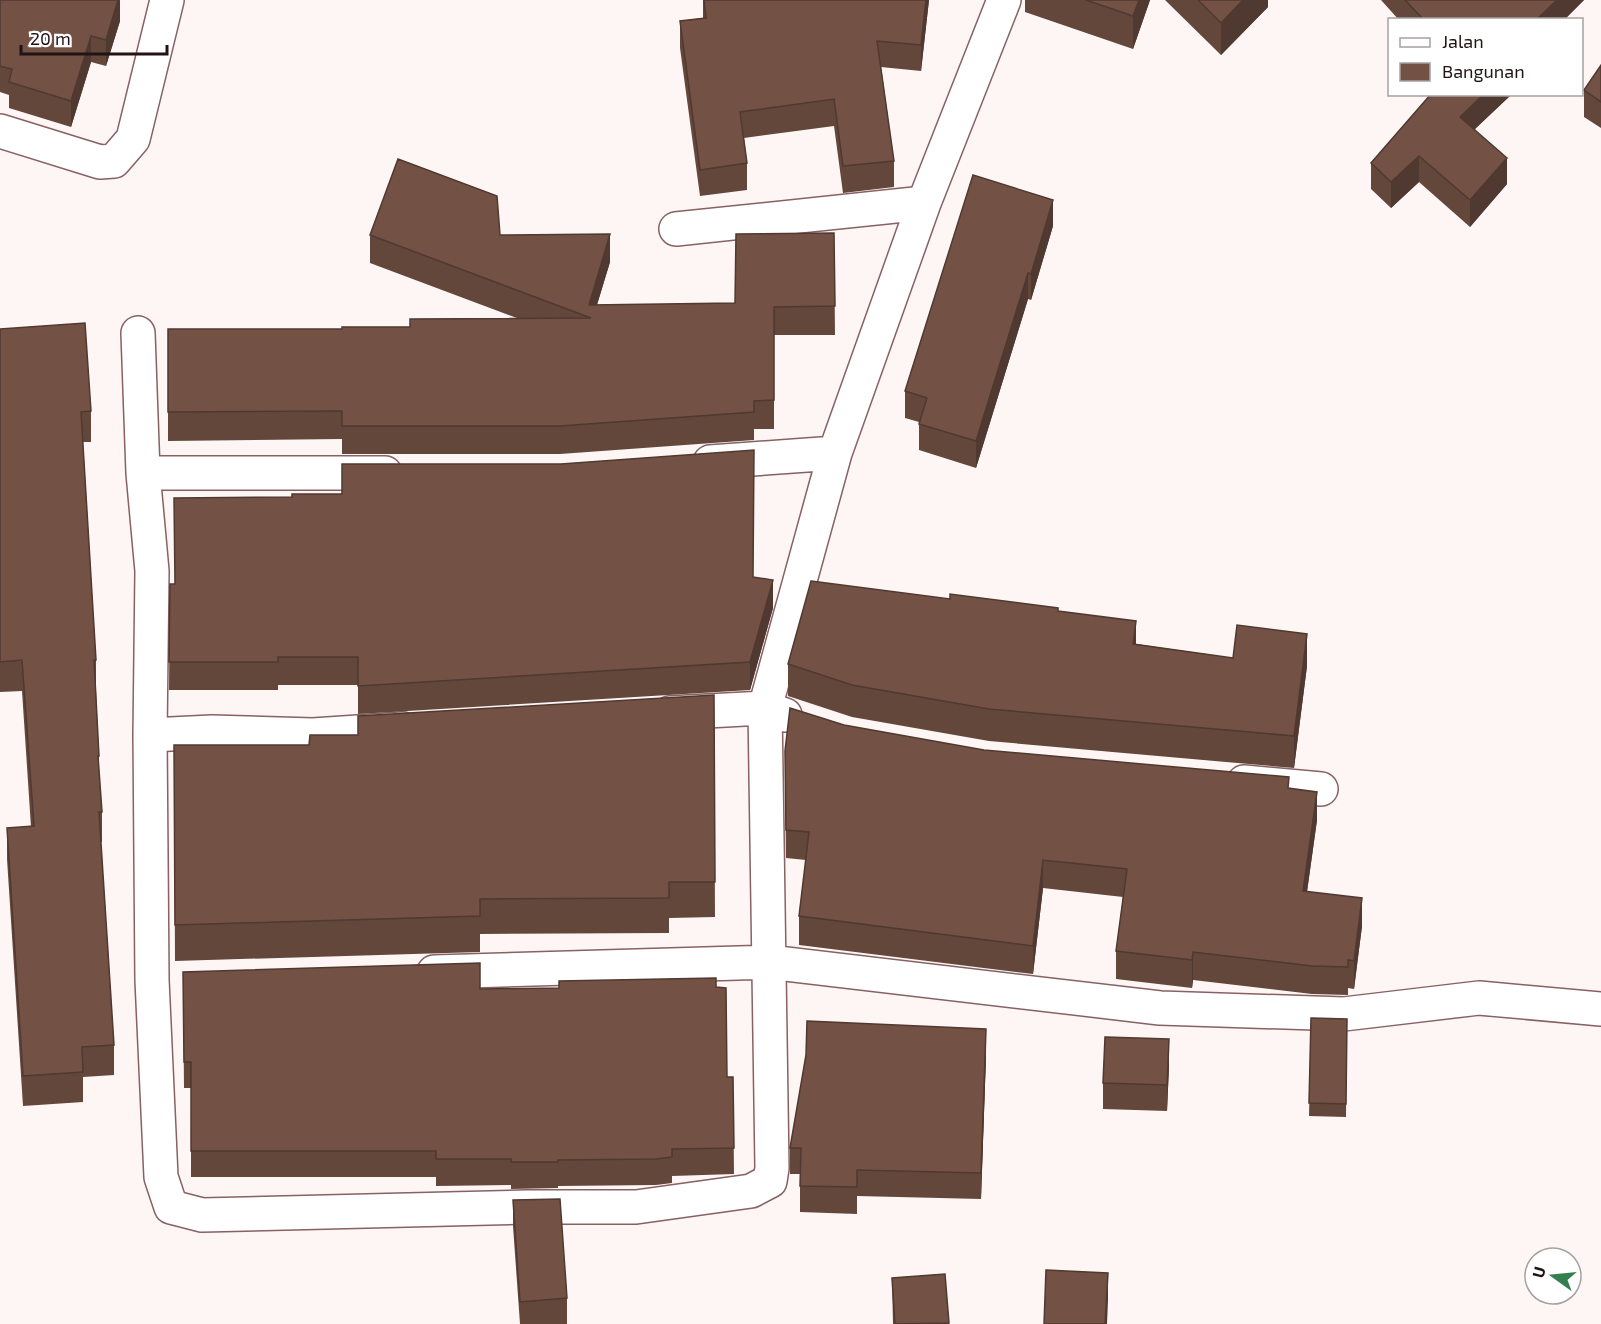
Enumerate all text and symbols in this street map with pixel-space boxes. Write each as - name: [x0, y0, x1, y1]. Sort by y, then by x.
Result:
- scale bar: [21, 18, 166, 56]
- legend: [1388, 18, 1583, 96]
- text: 20 m: [30, 27, 71, 49]
- text: Jalan: [1442, 30, 1484, 52]
- text: Bangunan: [1442, 60, 1525, 82]
- north arrow: [1523, 1246, 1583, 1306]
- text: U: [1527, 1264, 1549, 1280]

